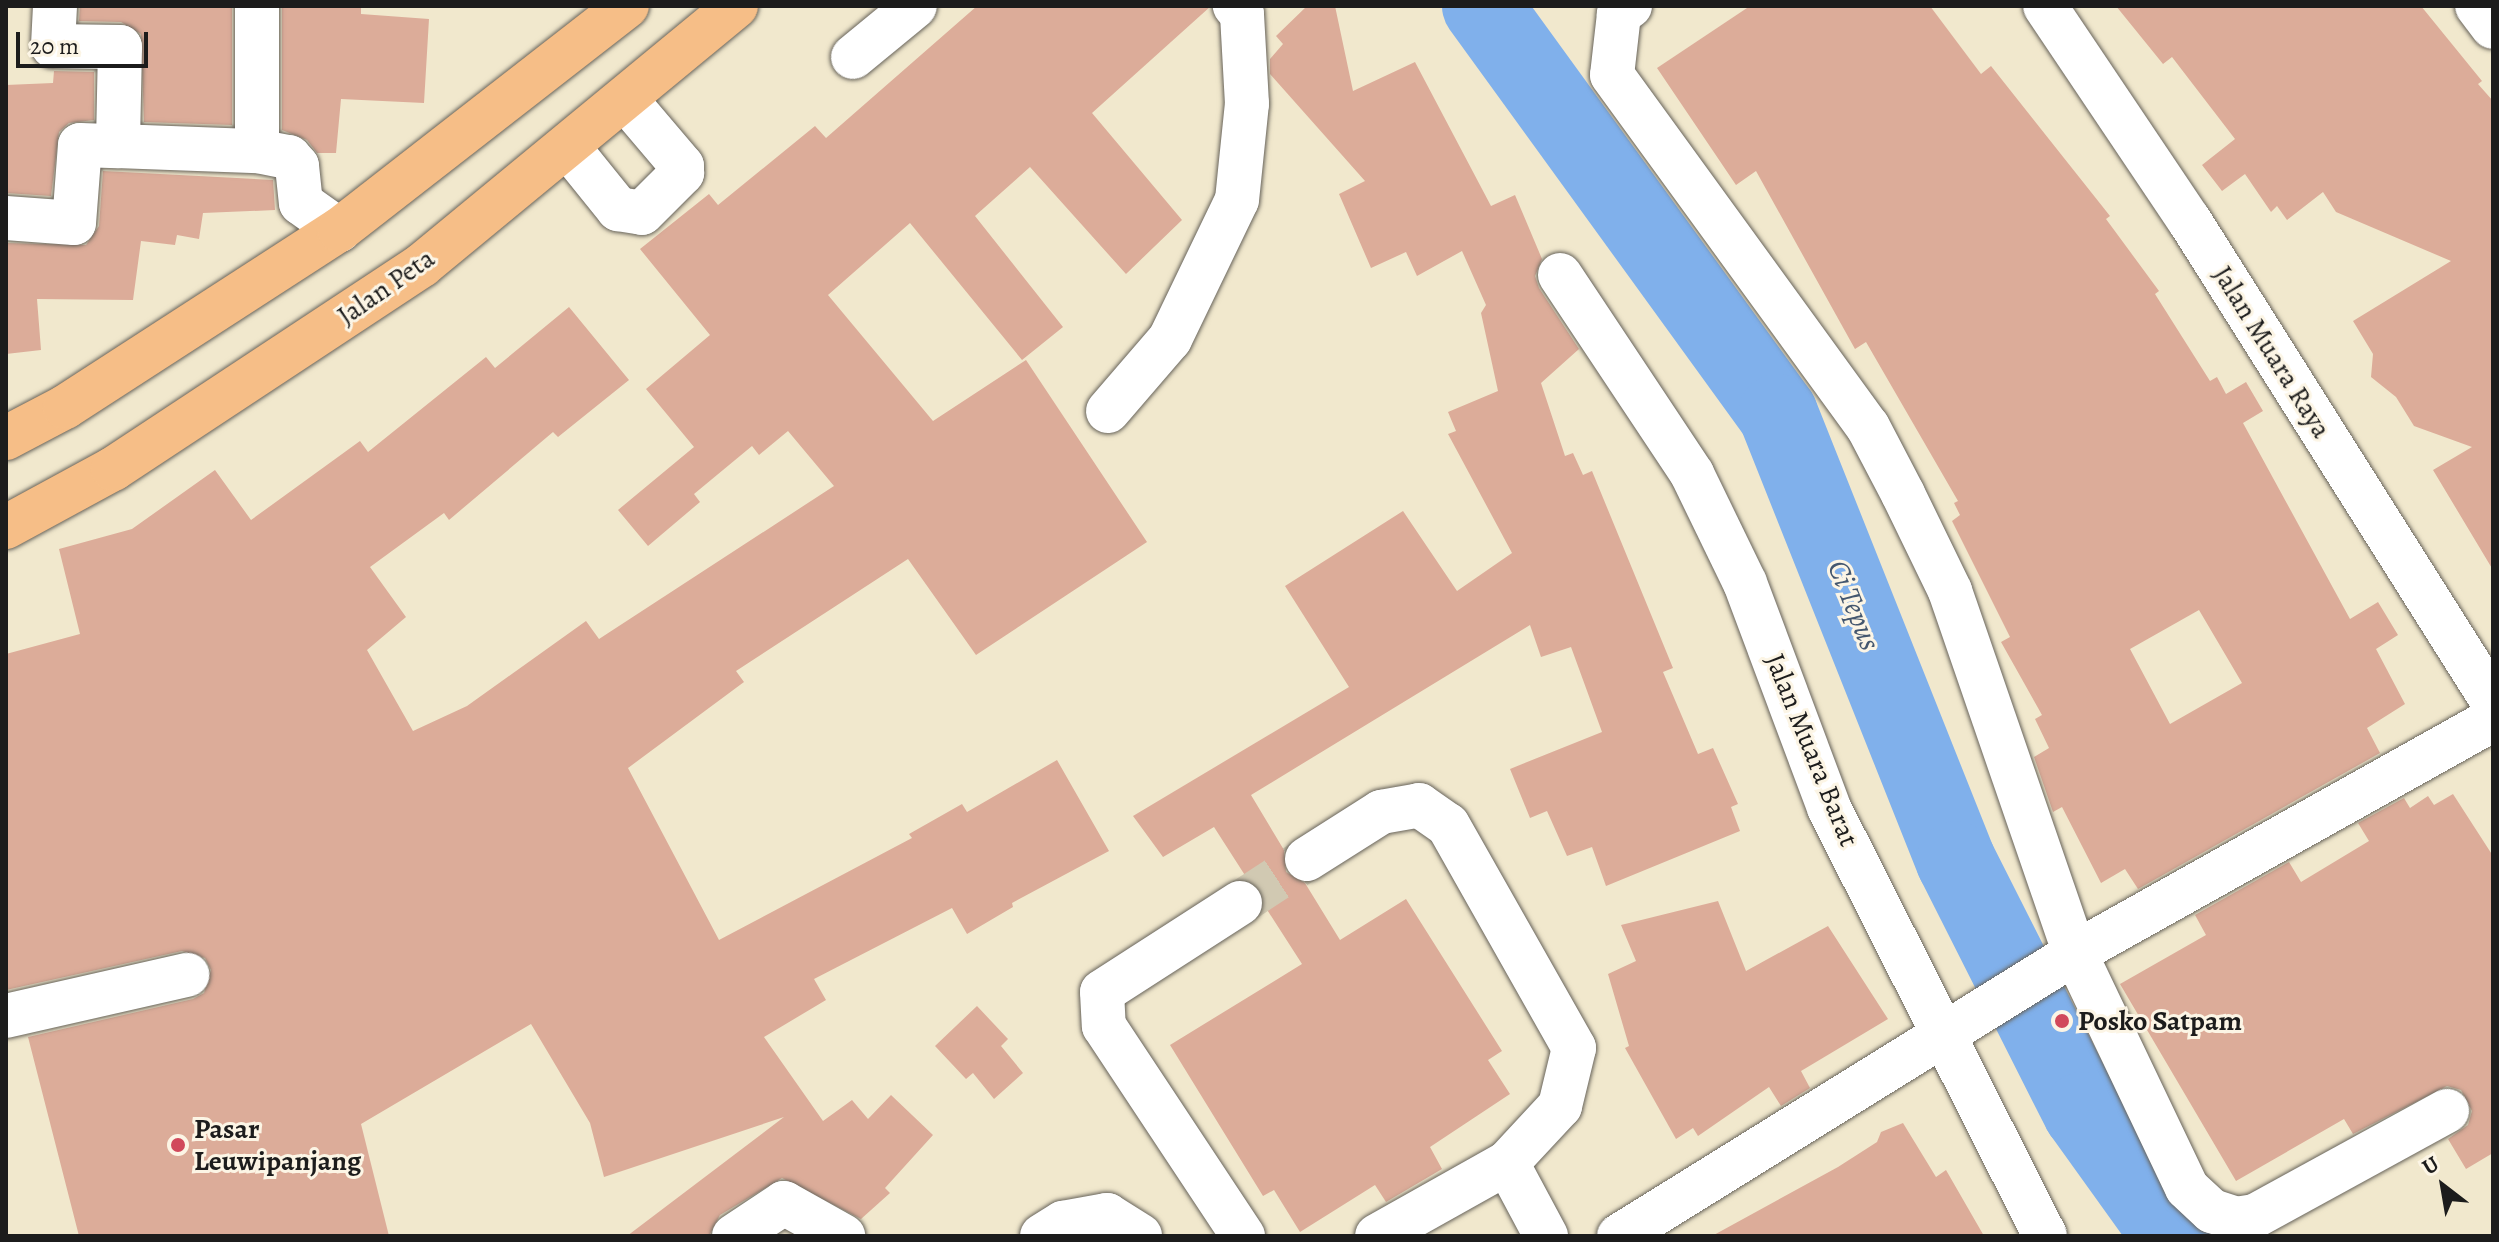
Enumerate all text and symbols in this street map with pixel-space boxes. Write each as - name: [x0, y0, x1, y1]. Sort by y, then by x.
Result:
- scale bar: [20, 16, 152, 66]
- text: 20 m: [30, 30, 79, 62]
- street label: Jalan Peta: [331, 241, 441, 333]
- street label: Jalan Muara Raya: [2206, 260, 2338, 444]
- water label: Ci Tepus: [1820, 555, 1888, 655]
- street label: Jalan Muara Barat: [1758, 649, 1866, 851]
- place label: Posko Satpam: [2078, 1004, 2242, 1038]
- marker: Posko Satpam: [2053, 1012, 2071, 1030]
- place label: Pasar Leuwipanjang: [194, 1112, 361, 1178]
- marker: Pasar Leuwipanjang: [169, 1136, 187, 1154]
- north arrow: [2403, 1146, 2483, 1226]
- text: U: [2417, 1149, 2445, 1182]

